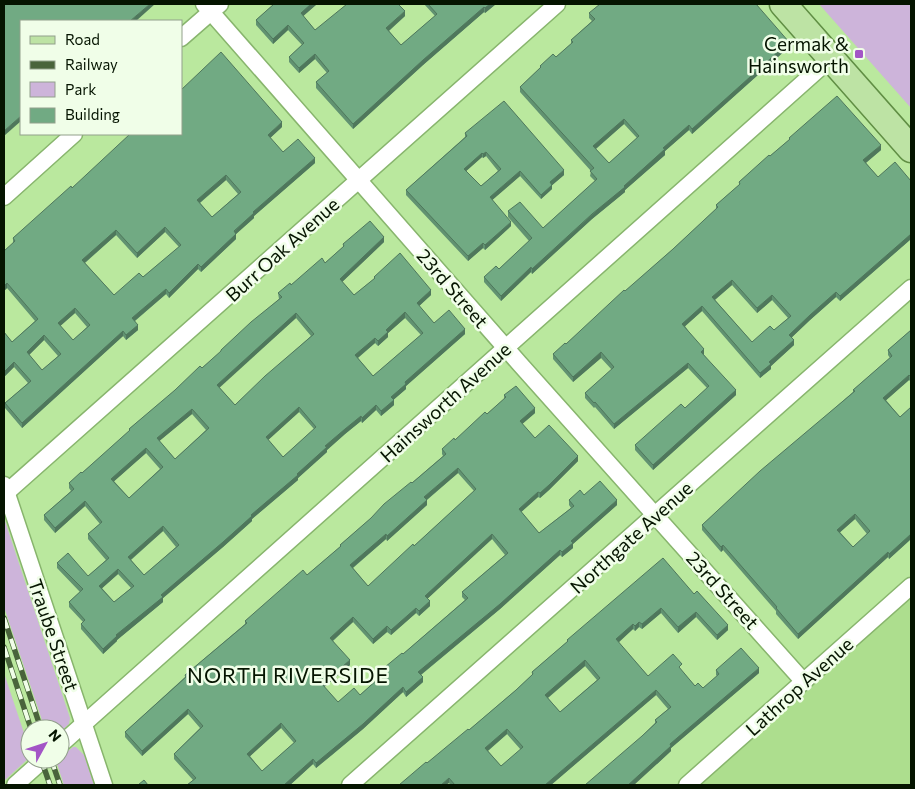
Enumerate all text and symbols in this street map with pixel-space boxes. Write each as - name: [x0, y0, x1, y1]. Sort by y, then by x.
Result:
- legend: [20, 20, 182, 135]
- text: Road: [65, 30, 100, 48]
- place label: Cermak & Hainsworth: [748, 32, 849, 77]
- marker: Cermak & Hainsworth: [853, 48, 865, 60]
- text: Railway: [65, 55, 118, 73]
- text: Park: [65, 80, 96, 98]
- text: Building: [65, 105, 120, 123]
- street label: Burr Oak Avenue: [221, 192, 343, 306]
- street label: 23rd Street: [413, 244, 494, 332]
- street label: Hainsworth Avenue: [375, 337, 515, 467]
- street label: Northgate Avenue: [565, 476, 697, 598]
- street label: 23rd Street: [682, 546, 764, 634]
- street label: Traube Street: [24, 576, 84, 694]
- street label: Lathrop Avenue: [741, 632, 857, 740]
- district label: NORTH RIVERSIDE: [187, 662, 389, 687]
- north arrow: [20, 719, 70, 769]
- text: N: [45, 726, 65, 745]

